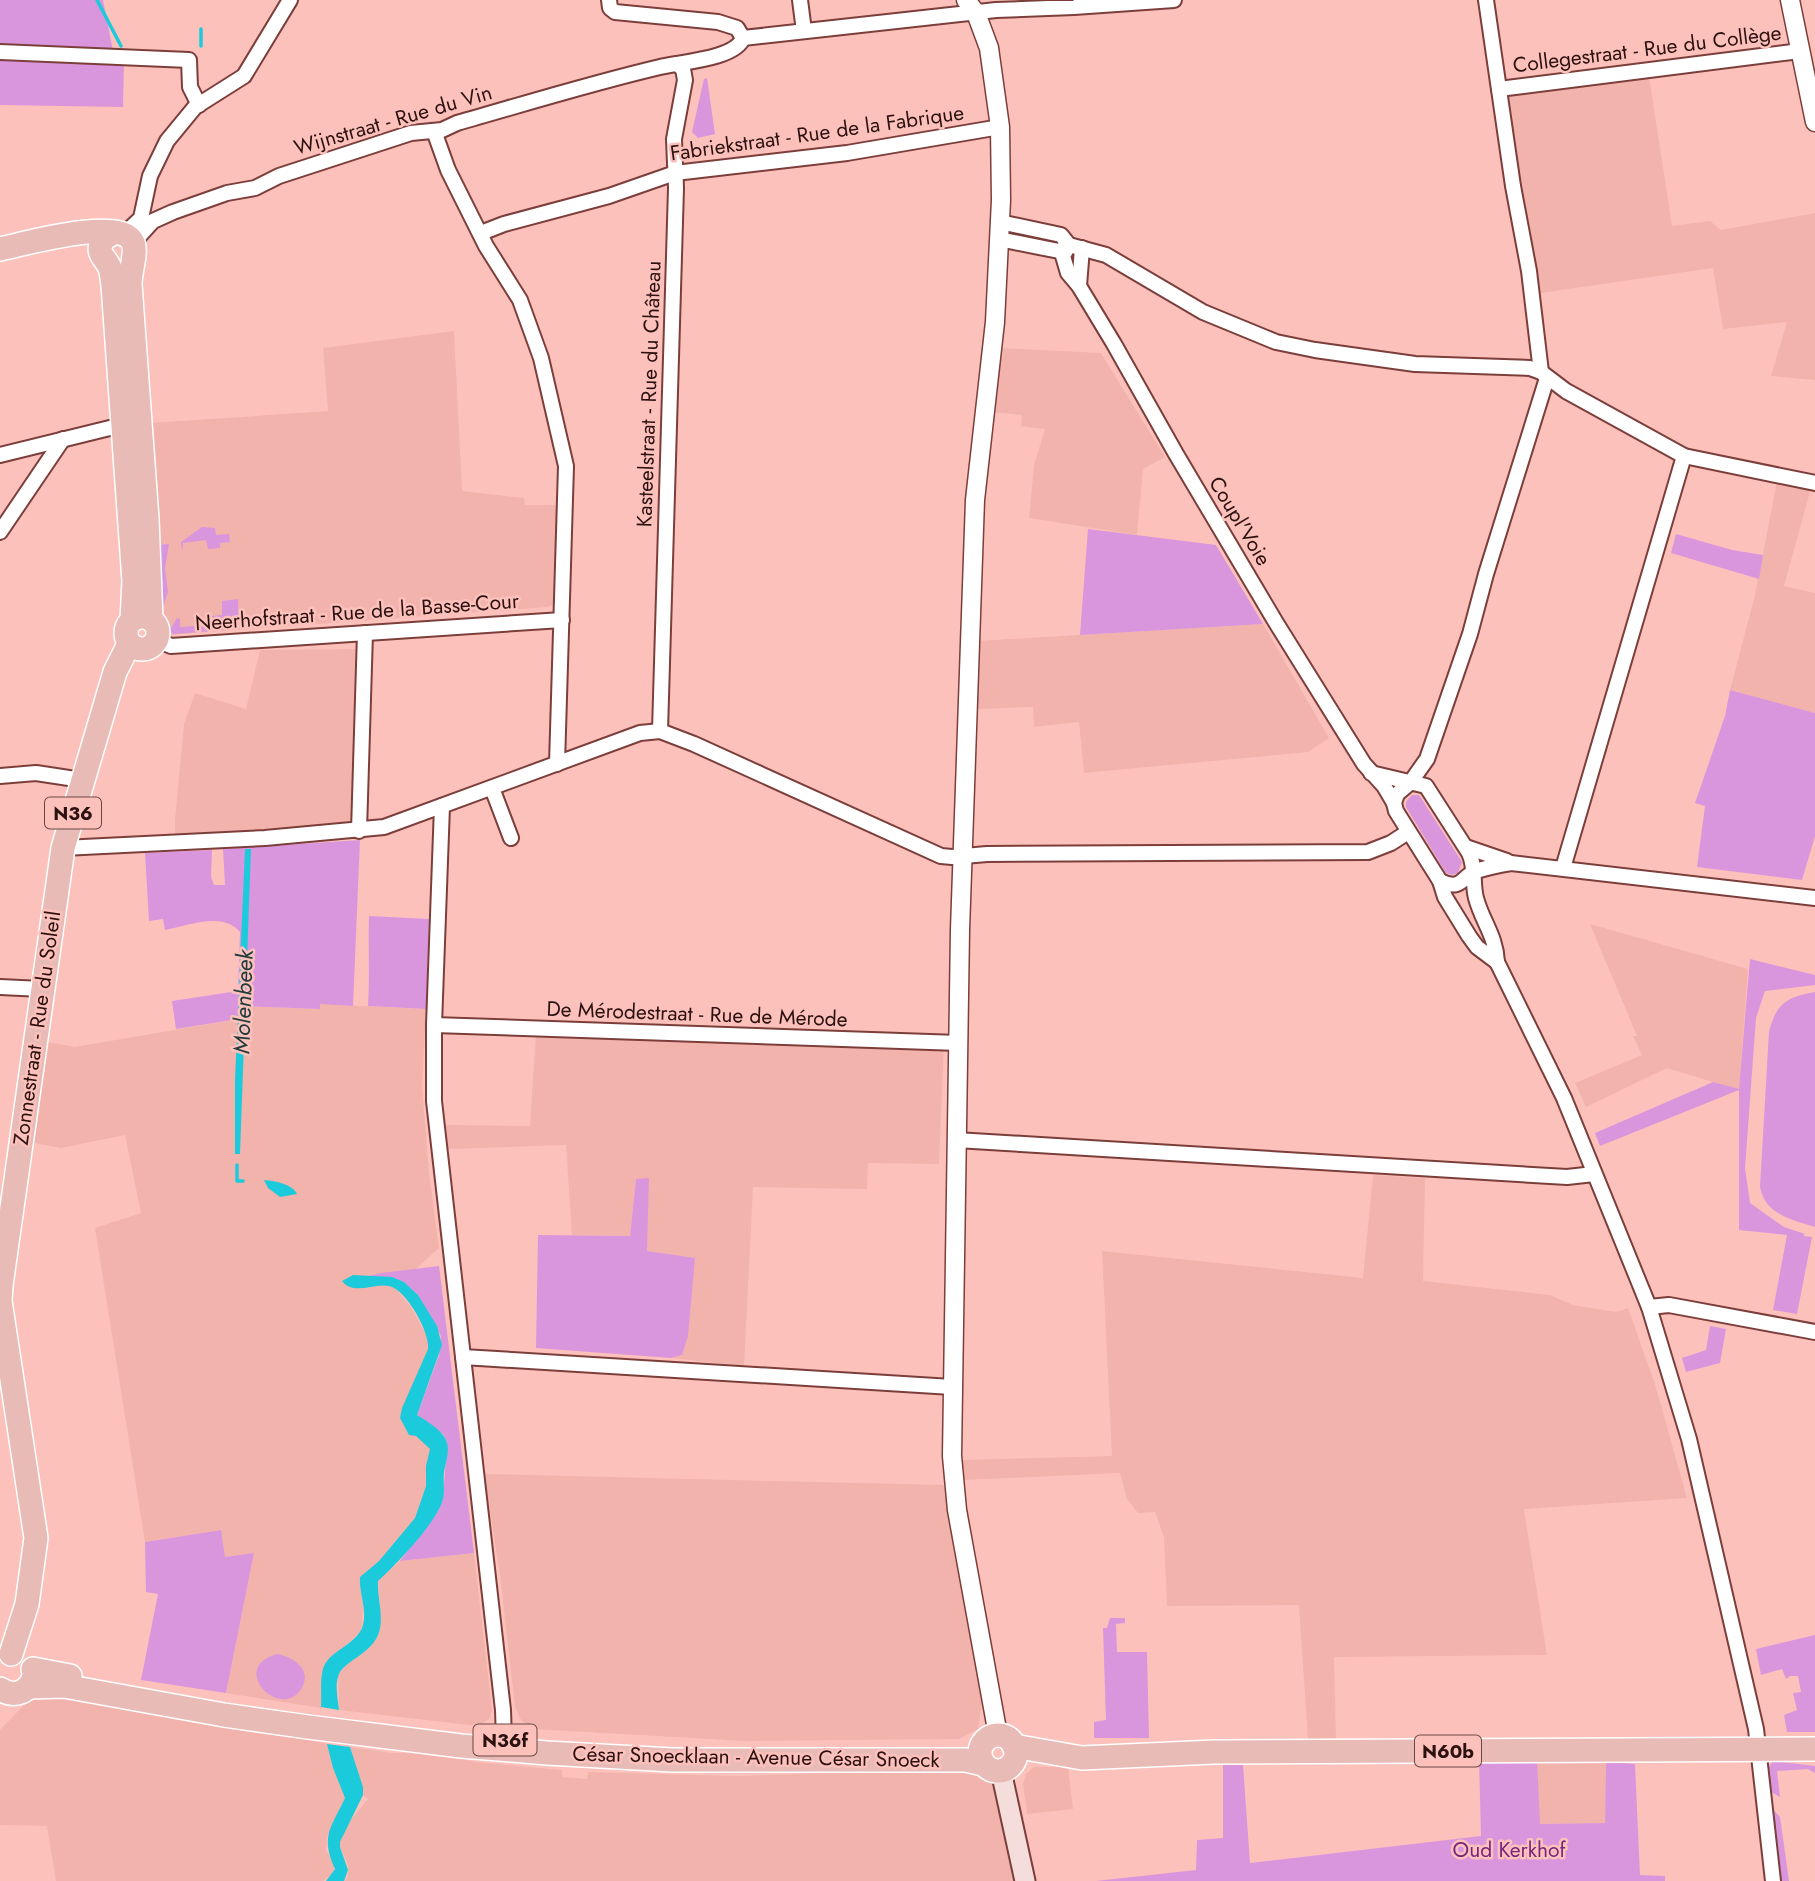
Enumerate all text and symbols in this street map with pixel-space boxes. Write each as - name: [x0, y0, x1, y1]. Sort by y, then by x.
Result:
- street label: Collegestraat - Rue du Collège: [1511, 18, 1783, 80]
- street label: Wijnstraat - Rue du Vin: [290, 77, 496, 163]
- street label: Fabriekstraat - Rue de la Fabrique: [668, 98, 966, 168]
- street label: Kasteelstraat - Rue du Château: [629, 260, 669, 528]
- street label: Coupl'Voie: [1201, 471, 1279, 572]
- street label: Neerhofstraat - Rue de la Basse-Cour: [194, 586, 521, 638]
- road number: N36: [45, 798, 101, 828]
- street label: Zonnestraat - Rue du Soleil: [6, 909, 68, 1147]
- water label: Molenbeek: [224, 948, 262, 1055]
- street label: De Mérodestraat - Rue de Mérode: [546, 994, 848, 1034]
- road number: N36f: [474, 1724, 536, 1756]
- road number: N60b: [1415, 1736, 1481, 1766]
- street label: César Snoecklaan - Avenue César Snoeck: [572, 1739, 941, 1775]
- park label: Oud Kerkhof: [1453, 1835, 1566, 1865]

